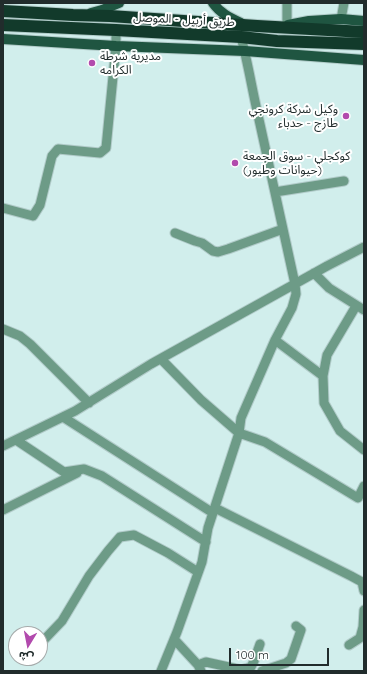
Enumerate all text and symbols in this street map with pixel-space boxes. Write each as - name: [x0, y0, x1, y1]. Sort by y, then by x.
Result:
- street label: طريق أربيل - الموصل: [133, 10, 235, 30]
- place label: مديرية شرطة الكرامه: [100, 49, 161, 77]
- marker: مديرية شرطة الكرامه: [87, 58, 97, 68]
- place label: وكيل شركة كرونجي طازج - حدباء: [249, 102, 338, 130]
- marker: وكيل شركة كرونجي طازج - حدباء: [341, 111, 351, 121]
- place label: كوكجلي - سوق الجمعة (حيوانات وطيور): [243, 149, 350, 177]
- marker: كوكجلي - سوق الجمعة (حيوانات وطيور): [230, 158, 240, 168]
- north arrow: [8, 626, 48, 666]
- scale bar: [231, 640, 331, 666]
- text: 100 m: [236, 647, 269, 662]
- text: ش: [17, 649, 35, 665]

